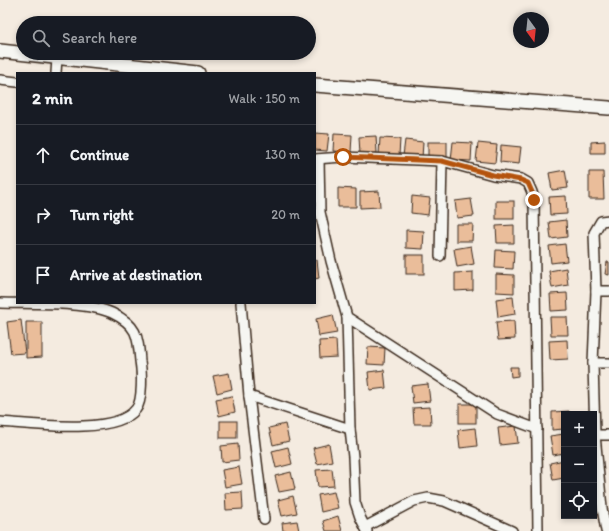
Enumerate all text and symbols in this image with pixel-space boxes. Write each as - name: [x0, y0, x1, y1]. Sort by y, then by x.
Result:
- north arrow: [513, 12, 549, 48]
- search box: [16, 16, 316, 60]
- icon: search: [30, 27, 52, 49]
- text: Search here: [62, 29, 137, 47]
- text: 2 min: [32, 88, 72, 108]
- text: Walk · 150 m: [229, 91, 300, 106]
- icon: ahead: [32, 144, 54, 166]
- text: Continue: [70, 146, 129, 164]
- text: 130 m: [265, 147, 300, 162]
- route start: [334, 148, 352, 166]
- route end: [525, 191, 543, 209]
- icon: right: [32, 204, 54, 226]
- text: Turn right: [70, 206, 134, 224]
- text: 20 m: [271, 207, 300, 222]
- icon: arrive: [32, 264, 54, 286]
- text: Arrive at destination: [70, 266, 202, 284]
- map controls: [561, 411, 597, 519]
- button: +: [561, 411, 597, 447]
- button: −: [561, 447, 597, 483]
- button: locate: [561, 483, 597, 519]

